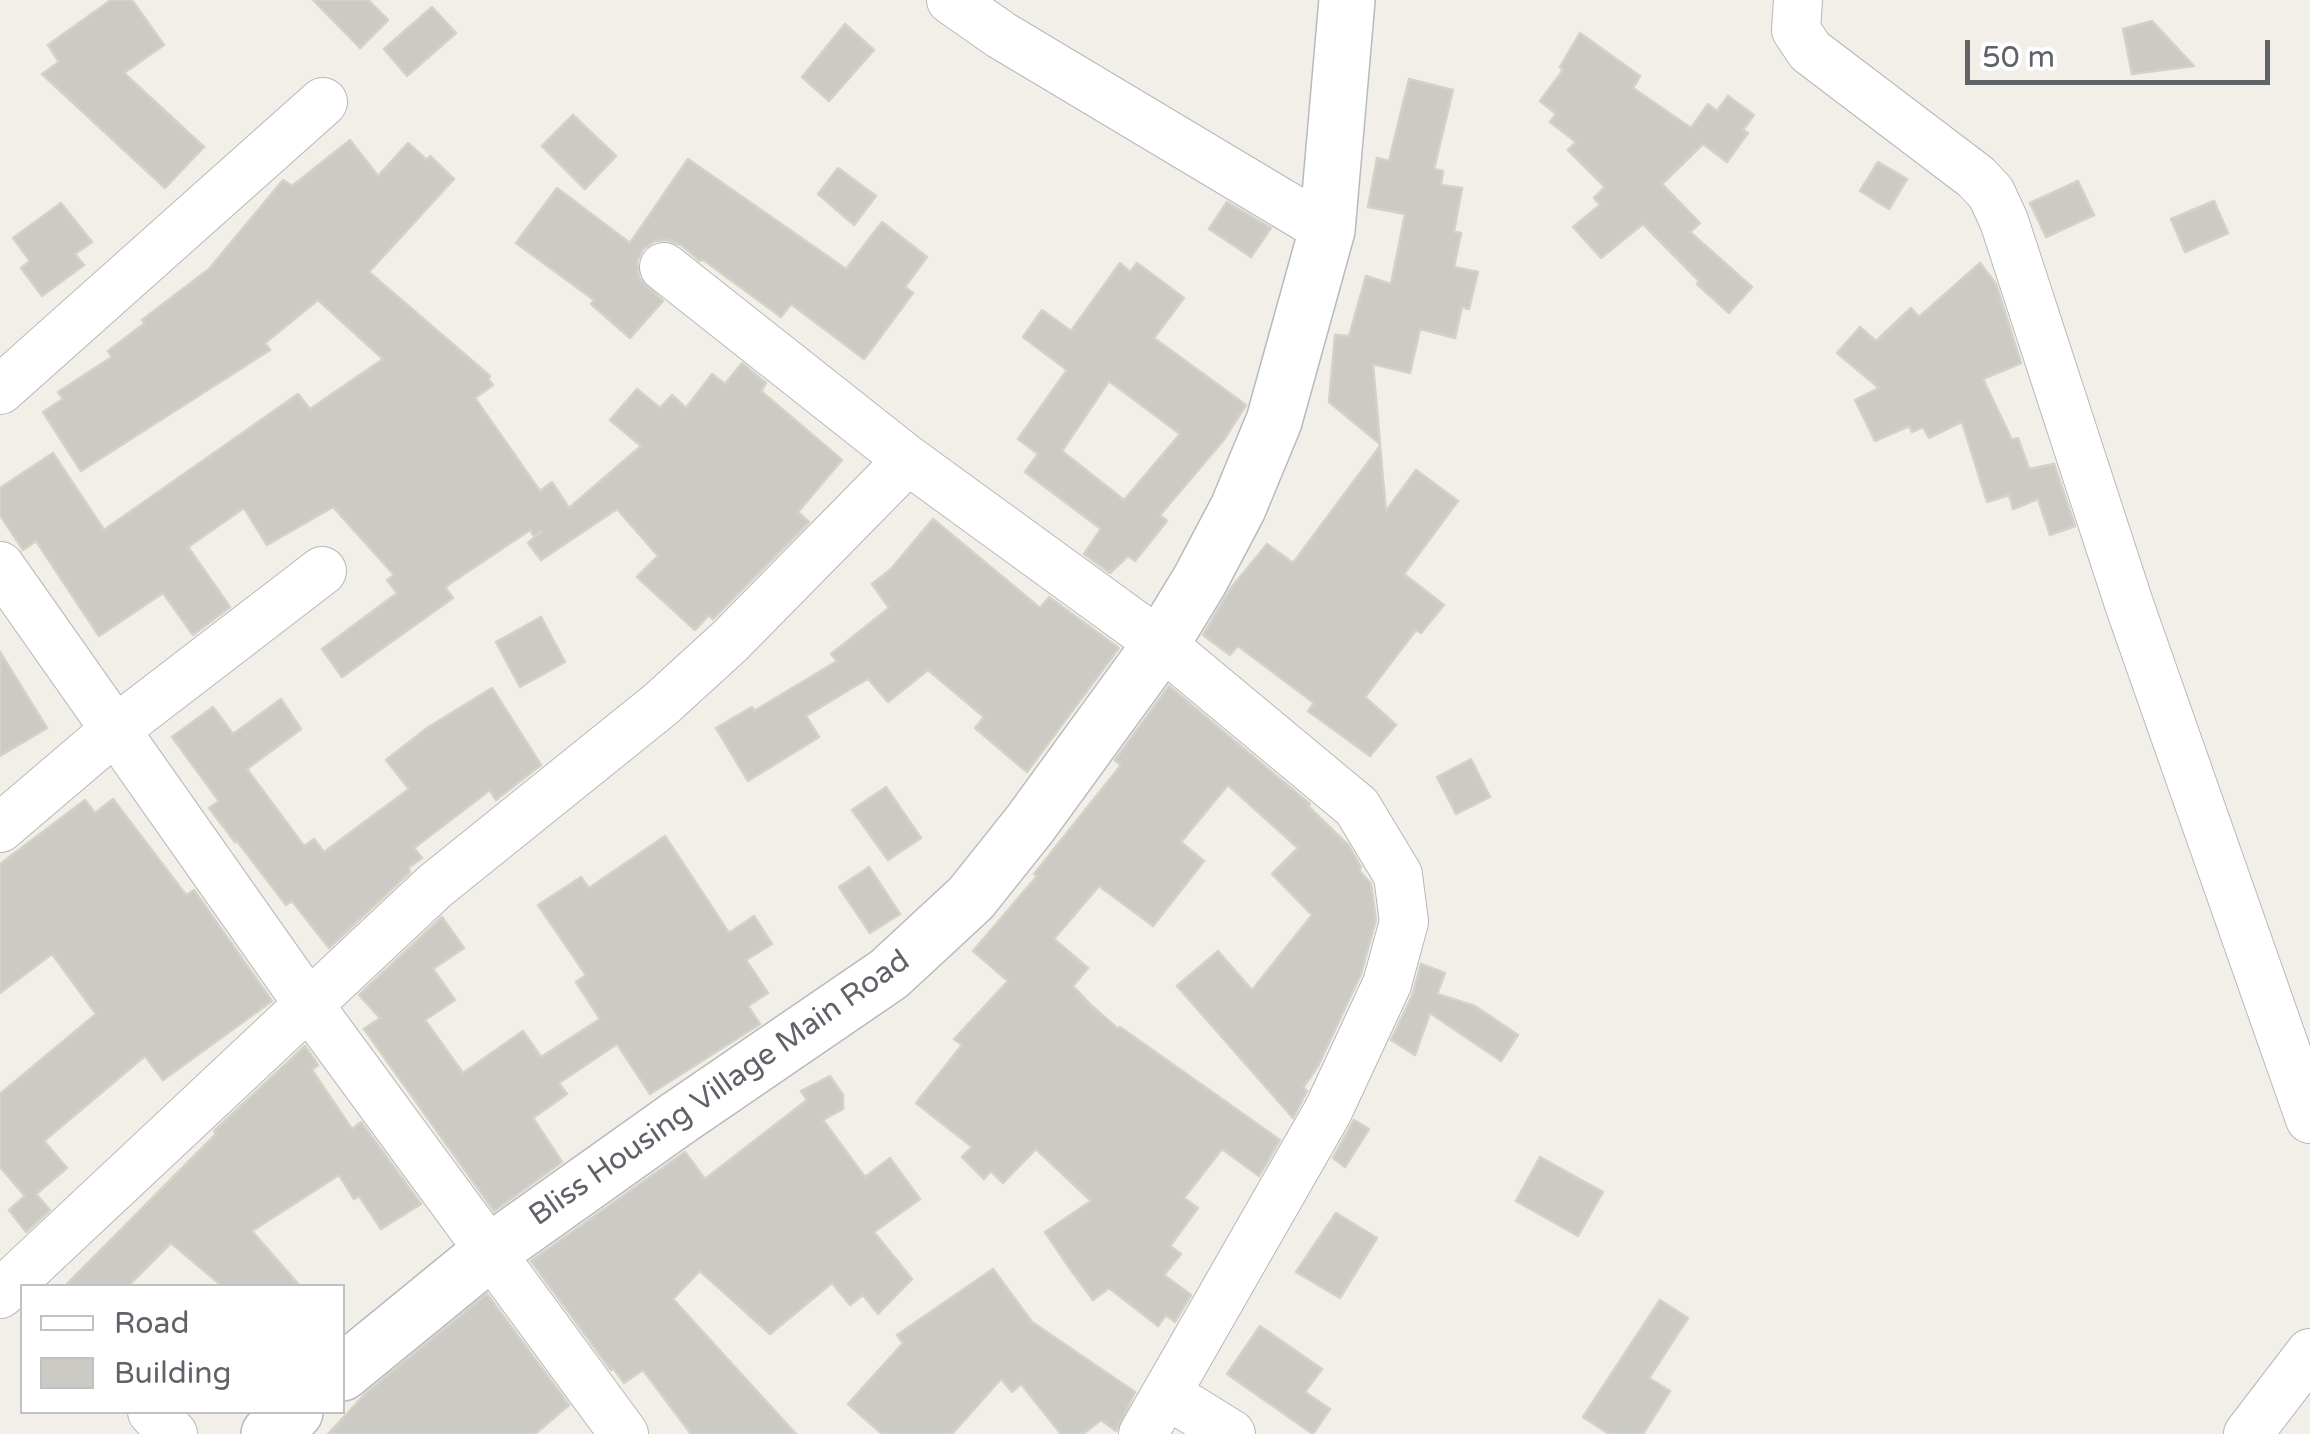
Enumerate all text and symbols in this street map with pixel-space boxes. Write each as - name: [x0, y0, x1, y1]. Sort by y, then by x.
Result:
- scale bar: [1970, 20, 2275, 82]
- text: 50 m: [1982, 39, 2055, 76]
- street label: Bliss Housing Village Main Road: [523, 943, 917, 1235]
- legend: [20, 1284, 345, 1414]
- text: Road: [114, 1305, 189, 1342]
- text: Building: [114, 1355, 231, 1392]

